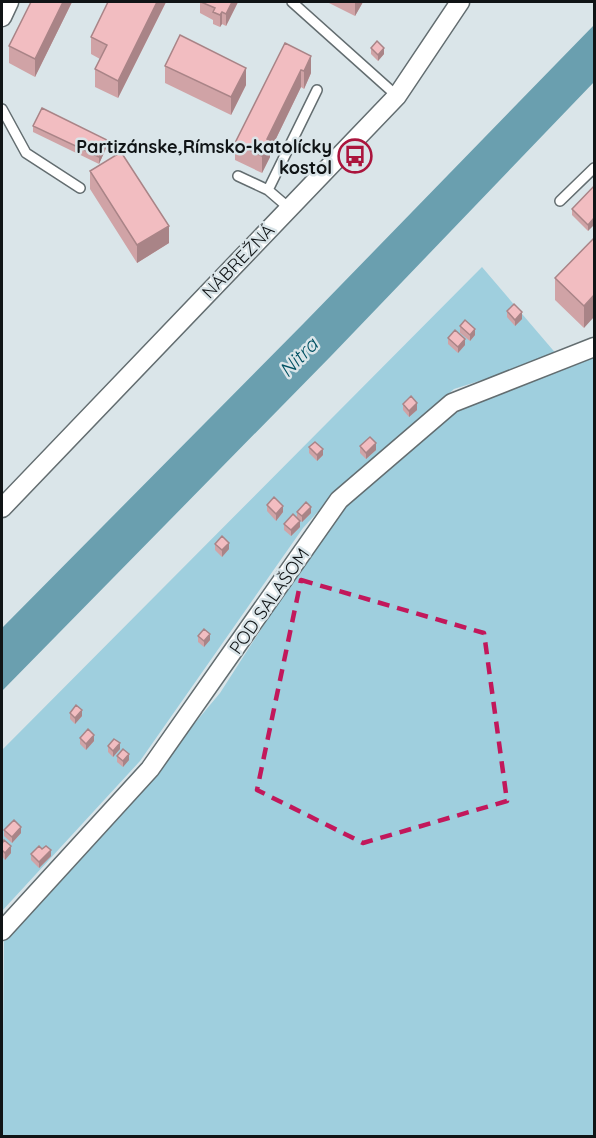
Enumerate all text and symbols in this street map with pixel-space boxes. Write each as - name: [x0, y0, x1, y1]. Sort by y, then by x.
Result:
- place label: Partizánske,Rímsko-katolícky kostol: [76, 135, 332, 179]
- bus stop icon: Partizánske,Rímsko-katolícky kostol: [337, 138, 373, 174]
- street label: NÁBREŽNÁ: [197, 219, 280, 303]
- water label: Nitra: [273, 331, 324, 382]
- street label: POD SALAŠOM: [224, 544, 314, 658]

